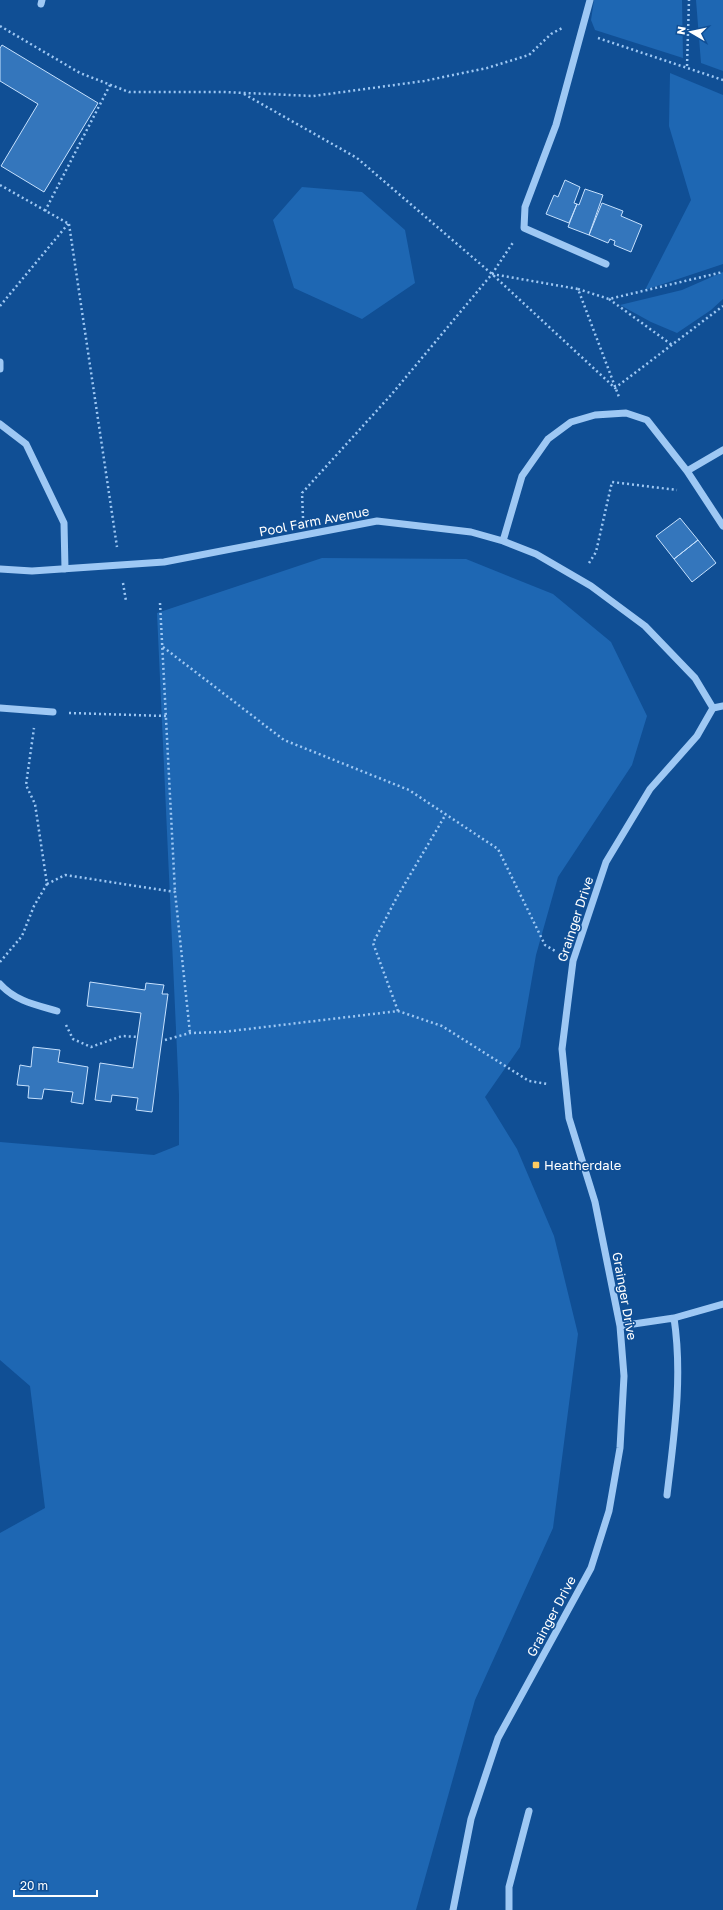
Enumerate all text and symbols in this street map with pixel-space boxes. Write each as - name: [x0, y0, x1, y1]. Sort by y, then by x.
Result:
- north arrow: [671, 12, 711, 52]
- text: N: [674, 25, 688, 36]
- street label: Pool Farm Avenue: [258, 502, 370, 540]
- street label: Grainger Drive: [554, 874, 596, 964]
- place label: Heatherdale: [544, 1157, 621, 1173]
- marker: Heatherdale: [531, 1160, 541, 1170]
- street label: Grainger Drive: [609, 1251, 641, 1341]
- street label: Grainger Drive: [523, 1573, 579, 1659]
- scale bar: [14, 1872, 97, 1898]
- text: 20 m: [20, 1878, 48, 1893]

